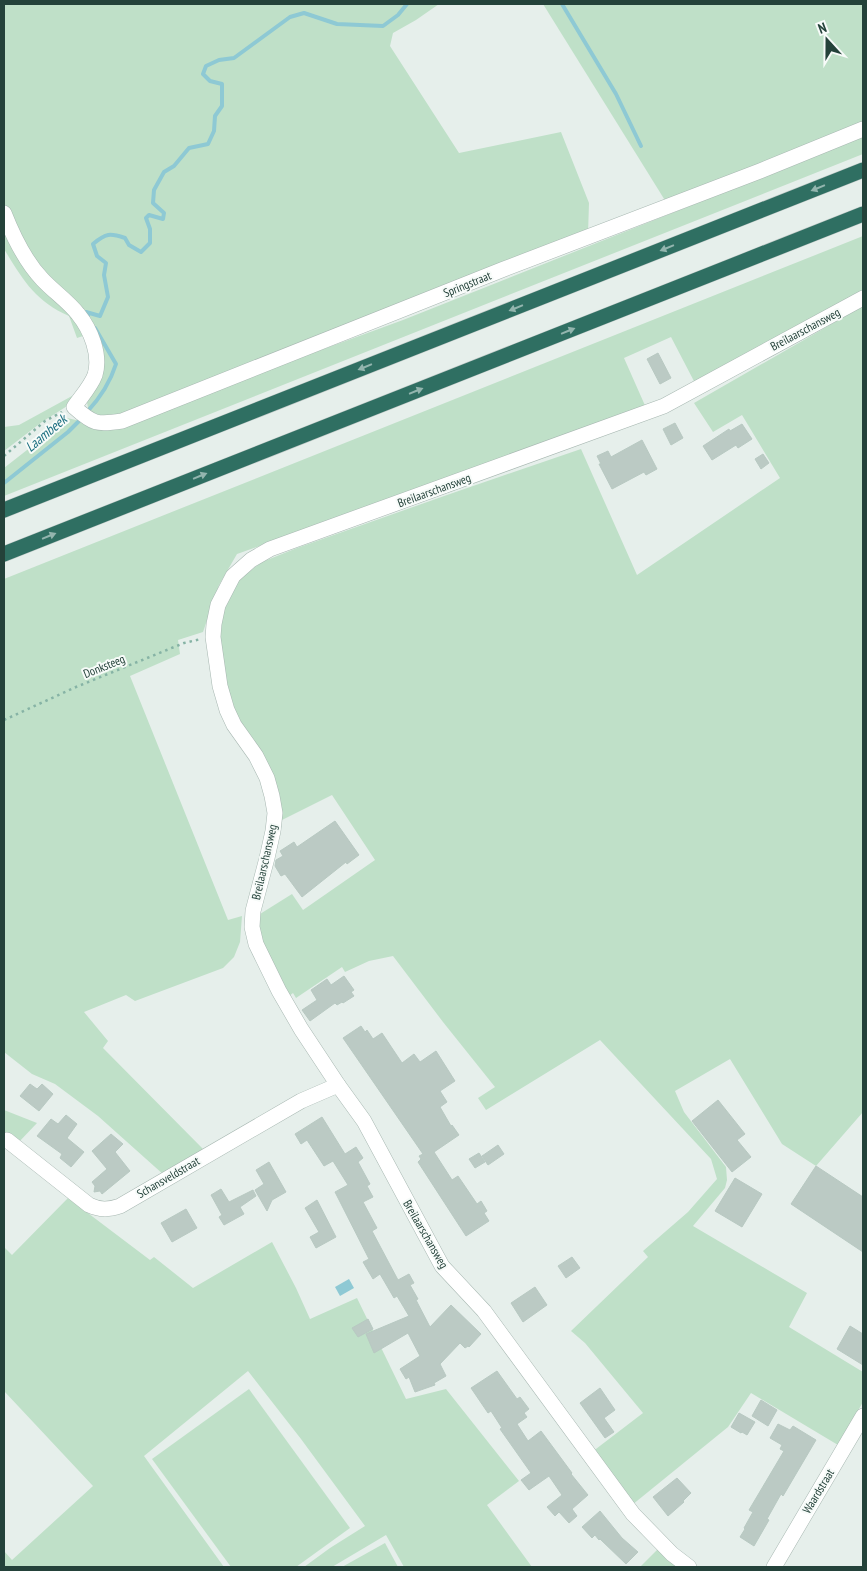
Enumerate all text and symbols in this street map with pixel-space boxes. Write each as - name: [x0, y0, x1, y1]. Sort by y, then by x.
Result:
- north arrow: [802, 15, 852, 65]
- text: N: [816, 18, 829, 38]
- one-way arrow: [810, 184, 825, 192]
- one-way arrow: [659, 244, 674, 252]
- street label: Springstraat: [441, 267, 494, 300]
- one-way arrow: [508, 304, 523, 312]
- street label: Breilaarschansweg: [768, 304, 842, 354]
- one-way arrow: [560, 327, 575, 334]
- one-way arrow: [357, 364, 372, 371]
- one-way arrow: [409, 387, 424, 394]
- water label: Laambeek: [21, 409, 72, 456]
- street label: Breilaarschansweg: [395, 470, 473, 510]
- one-way arrow: [193, 472, 208, 480]
- one-way arrow: [42, 532, 57, 540]
- street label: Donksteeg: [81, 651, 127, 681]
- street label: Breilaarschansweg: [248, 823, 280, 901]
- street label: Schansveldstraat: [134, 1153, 203, 1201]
- street label: Breilaarschansweg: [400, 1197, 452, 1271]
- street label: Waardstraat: [799, 1465, 837, 1516]

